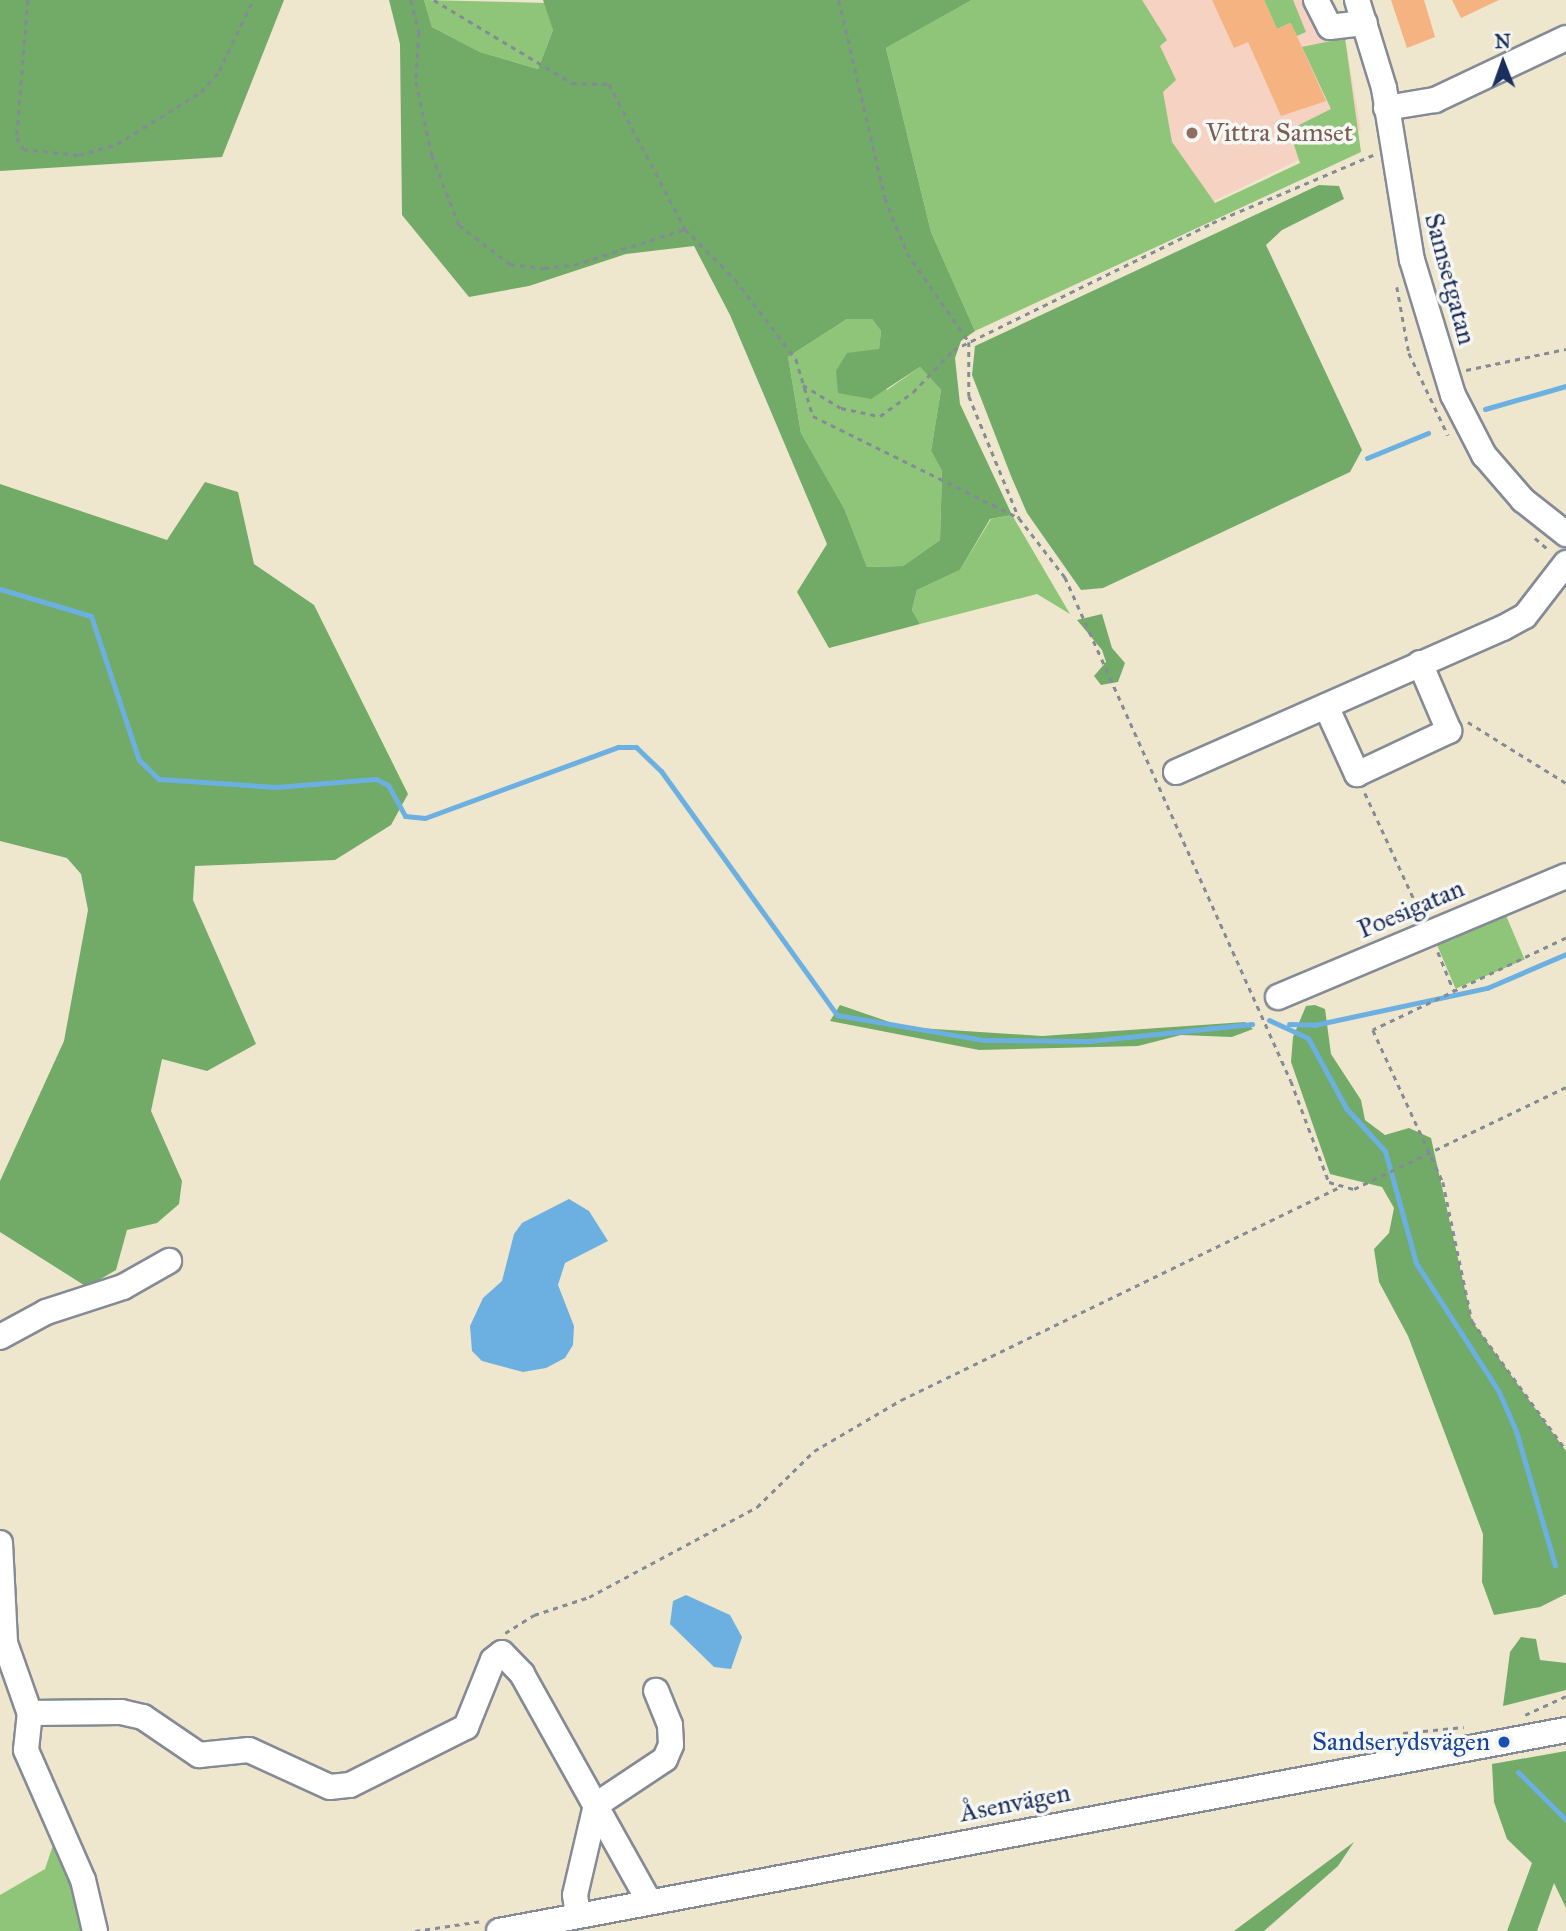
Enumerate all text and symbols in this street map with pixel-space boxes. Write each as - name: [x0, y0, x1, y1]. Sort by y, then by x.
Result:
- north arrow: [1468, 28, 1538, 98]
- text: N: [1494, 30, 1511, 53]
- place label: Vittra Samset: [1206, 117, 1353, 149]
- marker: Vittra Samset: [1184, 125, 1200, 141]
- street label: Samsetgatan: [1418, 210, 1482, 348]
- street label: Poesigatan: [1353, 873, 1469, 945]
- place label: Sandserydsvägen: [1312, 1726, 1490, 1758]
- marker: Sandserydsvägen: [1496, 1734, 1512, 1750]
- street label: Åsenvägen: [957, 1777, 1073, 1829]

